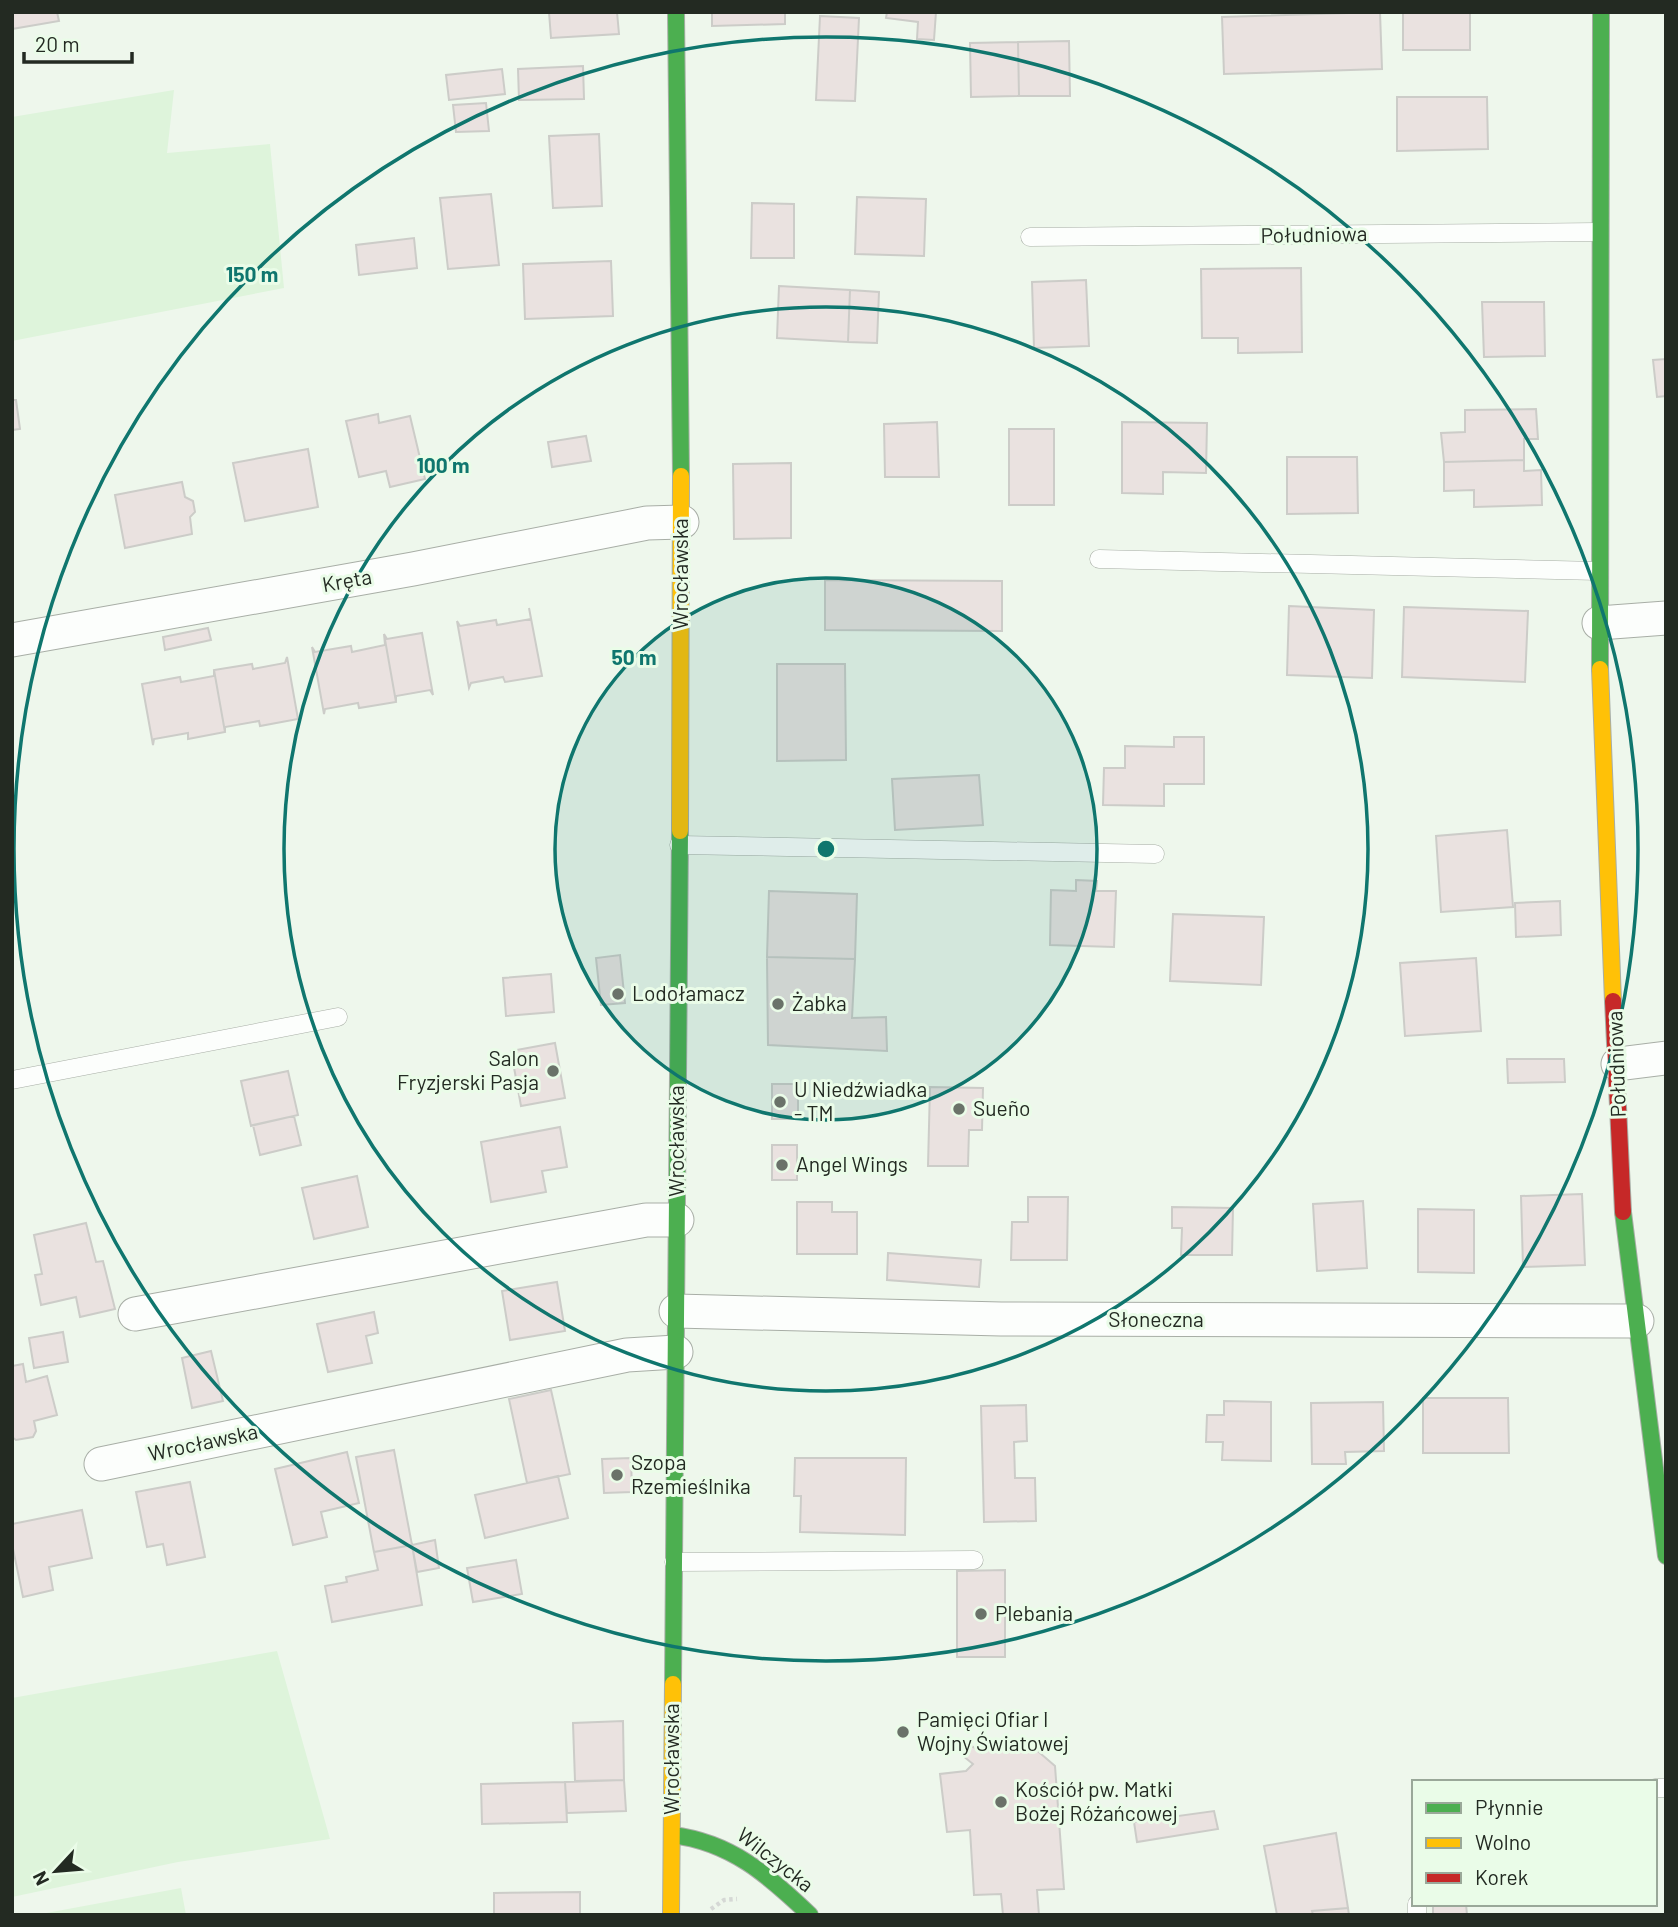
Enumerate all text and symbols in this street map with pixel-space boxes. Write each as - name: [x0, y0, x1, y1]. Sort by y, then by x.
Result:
- scale bar: [24, 21, 133, 65]
- text: 20 m: [35, 31, 80, 56]
- street label: Południowa: [1260, 220, 1368, 247]
- text: 150 m: [226, 261, 278, 286]
- text: 100 m: [416, 452, 470, 477]
- street label: Wrocławska: [667, 518, 692, 630]
- street label: Kręta: [320, 563, 373, 596]
- text: 50 m: [611, 644, 657, 669]
- centre of rings: [814, 837, 838, 861]
- place label: Lodołamacz: [632, 980, 745, 1005]
- marker: Lodołamacz: [610, 986, 626, 1002]
- place label: Żabka: [792, 990, 847, 1015]
- marker: Żabka: [770, 996, 786, 1012]
- street label: Południowa: [1601, 1010, 1630, 1118]
- place label: Salon Fryzjerski Pasja: [397, 1045, 539, 1094]
- marker: Salon Fryzjerski Pasja: [545, 1063, 561, 1079]
- place label: U Niedźwiadka - TM: [794, 1076, 927, 1125]
- street label: Wrocławska: [663, 1085, 688, 1197]
- marker: U Niedźwiadka - TM: [772, 1094, 788, 1110]
- place label: Sueño: [973, 1095, 1030, 1120]
- marker: Sueño: [951, 1101, 967, 1117]
- place label: Angel Wings: [796, 1151, 908, 1176]
- marker: Angel Wings: [774, 1157, 790, 1173]
- street label: Słoneczna: [1108, 1306, 1204, 1331]
- street label: Wrocławska: [146, 1418, 260, 1465]
- place label: Szopa Rzemieślnika: [631, 1449, 751, 1498]
- marker: Szopa Rzemieślnika: [609, 1467, 625, 1483]
- place label: Plebania: [995, 1600, 1073, 1625]
- marker: Plebania: [973, 1606, 989, 1622]
- street label: Wrocławska: [658, 1703, 683, 1815]
- place label: Pamięci Ofiar I Wojny Światowej: [917, 1706, 1069, 1755]
- marker: Pamięci Ofiar I Wojny Światowej: [895, 1724, 911, 1740]
- place label: Kościół pw. Matki Bożej Różańcowej: [1015, 1776, 1178, 1825]
- legend: [1412, 1780, 1657, 1906]
- marker: Kościół pw. Matki Bożej Różańcowej: [993, 1794, 1009, 1810]
- text: Płynnie: [1475, 1794, 1543, 1819]
- street label: Wilczycka: [733, 1821, 819, 1896]
- text: Wolno: [1475, 1829, 1531, 1854]
- north arrow: [21, 1836, 91, 1906]
- text: Korek: [1475, 1864, 1528, 1889]
- text: N: [27, 1868, 53, 1889]

